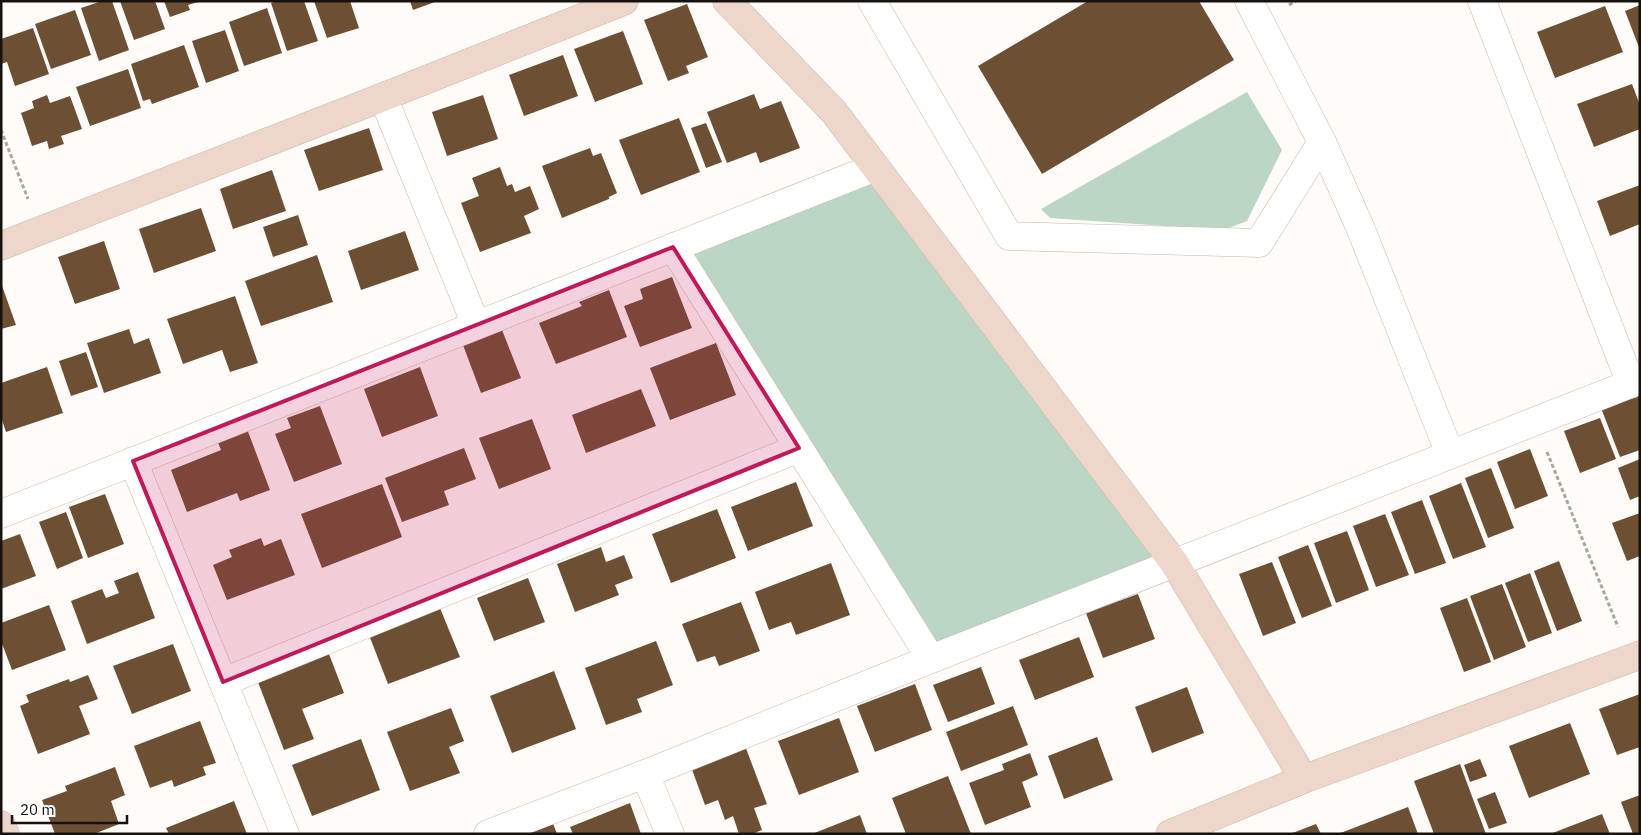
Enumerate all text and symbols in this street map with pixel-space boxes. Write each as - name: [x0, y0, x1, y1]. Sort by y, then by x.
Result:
- scale bar: [12, 792, 128, 824]
- text: 20 m: [20, 800, 55, 819]

